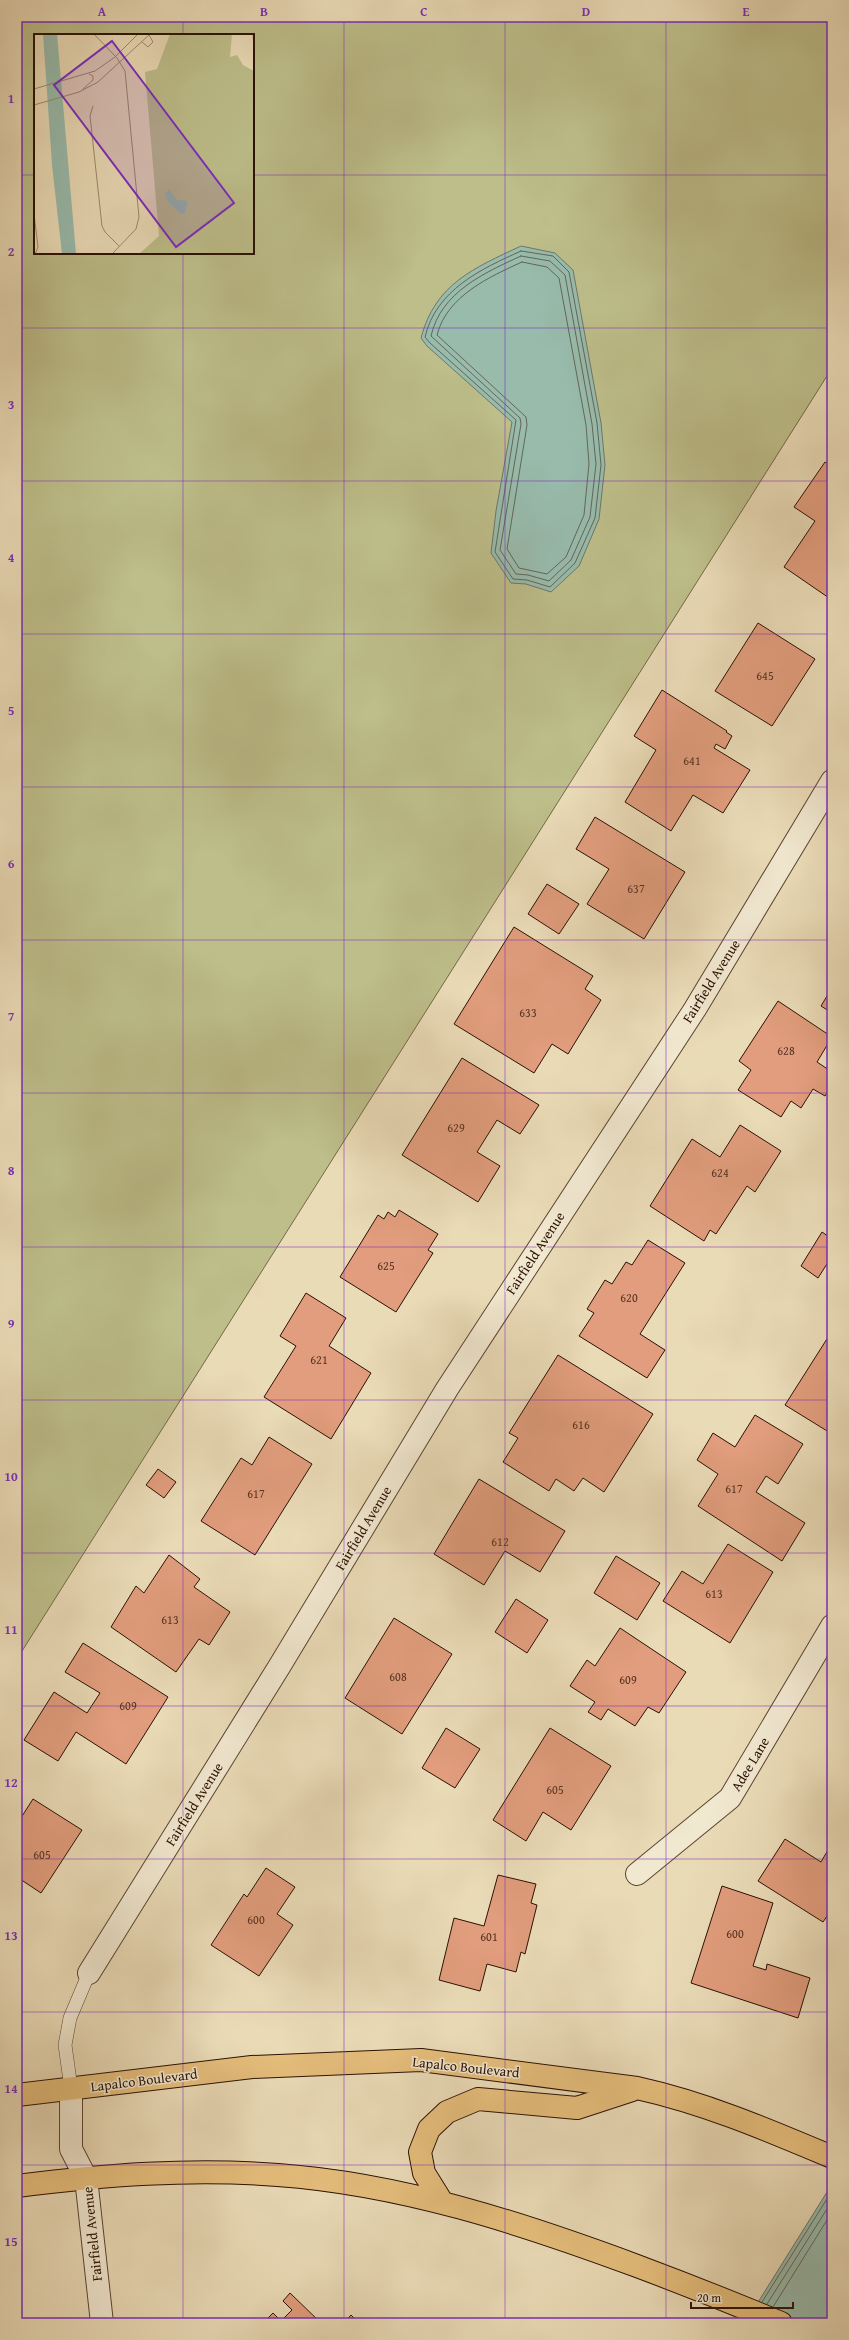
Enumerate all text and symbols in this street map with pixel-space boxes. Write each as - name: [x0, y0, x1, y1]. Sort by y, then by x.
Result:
- text: A: [98, 2, 107, 21]
- text: B: [260, 2, 268, 21]
- text: C: [420, 2, 428, 21]
- text: D: [582, 2, 590, 21]
- text: E: [743, 2, 750, 21]
- inset map: [34, 34, 254, 254]
- text: 1: [8, 89, 14, 108]
- text: 2: [8, 242, 15, 261]
- text: 3: [8, 395, 14, 414]
- text: 4: [8, 548, 15, 567]
- house number: 645: [756, 667, 774, 684]
- text: 5: [8, 701, 15, 720]
- house number: 641: [683, 752, 701, 769]
- text: 6: [8, 854, 15, 873]
- house number: 637: [627, 880, 645, 897]
- street label: Fairfield Avenue: [677, 935, 745, 1027]
- house number: 633: [519, 1004, 537, 1021]
- text: 7: [8, 1007, 15, 1026]
- house number: 628: [777, 1042, 795, 1059]
- house number: 629: [447, 1119, 465, 1136]
- text: 8: [8, 1161, 15, 1180]
- house number: 624: [711, 1164, 729, 1181]
- street label: Fairfield Avenue: [501, 1207, 570, 1298]
- house number: 625: [377, 1257, 395, 1274]
- house number: 620: [620, 1289, 638, 1306]
- text: 9: [8, 1314, 15, 1333]
- house number: 621: [310, 1351, 328, 1368]
- house number: 616: [572, 1416, 590, 1433]
- text: 10: [4, 1467, 18, 1486]
- house number: 617: [725, 1480, 743, 1497]
- street label: Fairfield Avenue: [330, 1482, 396, 1574]
- house number: 617: [247, 1485, 265, 1502]
- house number: 612: [491, 1533, 509, 1550]
- house number: 613: [705, 1585, 723, 1602]
- house number: 613: [161, 1611, 179, 1628]
- text: 11: [4, 1620, 18, 1639]
- house number: 608: [389, 1668, 407, 1685]
- house number: 609: [619, 1671, 637, 1688]
- house number: 609: [119, 1697, 137, 1714]
- street label: Adee Lane: [726, 1733, 774, 1795]
- street label: Fairfield Avenue: [160, 1758, 228, 1850]
- text: 12: [4, 1773, 18, 1792]
- house number: 605: [546, 1781, 564, 1798]
- house number: 605: [33, 1846, 51, 1863]
- house number: 600: [247, 1911, 265, 1928]
- house number: 600: [726, 1925, 744, 1942]
- text: 13: [4, 1926, 18, 1945]
- house number: 601: [480, 1928, 498, 1945]
- street label: Lapalco Boulevard: [411, 2051, 521, 2083]
- street label: Lapalco Boulevard: [89, 2063, 199, 2096]
- text: 14: [4, 2079, 18, 2098]
- street label: Fairfield Avenue: [77, 2185, 107, 2282]
- text: 15: [4, 2232, 18, 2251]
- scale bar: [691, 2284, 793, 2310]
- text: 20 m: [697, 2289, 721, 2306]

